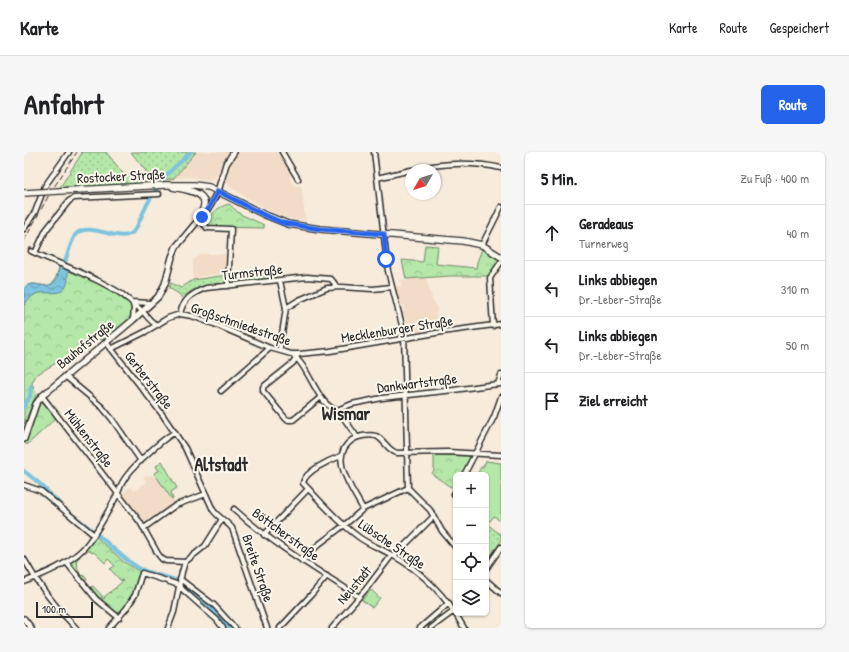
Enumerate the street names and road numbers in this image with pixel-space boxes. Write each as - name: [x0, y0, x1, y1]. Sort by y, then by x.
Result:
- street label: Rostocker Straße: [76, 164, 166, 188]
- street label: Turmstraße: [221, 259, 284, 285]
- street label: Großschmiedestraße: [188, 297, 294, 351]
- street label: Mecklenburger Straße: [340, 310, 455, 348]
- street label: Bauhofstraße: [52, 314, 118, 373]
- street label: Gerberstraße: [120, 347, 178, 413]
- street label: Dankwartstraße: [376, 368, 459, 398]
- street label: Mühlenstraße: [60, 404, 119, 472]
- street label: Böttcherstraße: [248, 503, 324, 565]
- street label: Lübsche Straße: [354, 514, 430, 574]
- street label: Breite Straße: [237, 532, 279, 605]
- street label: Neustadt: [332, 561, 375, 608]

